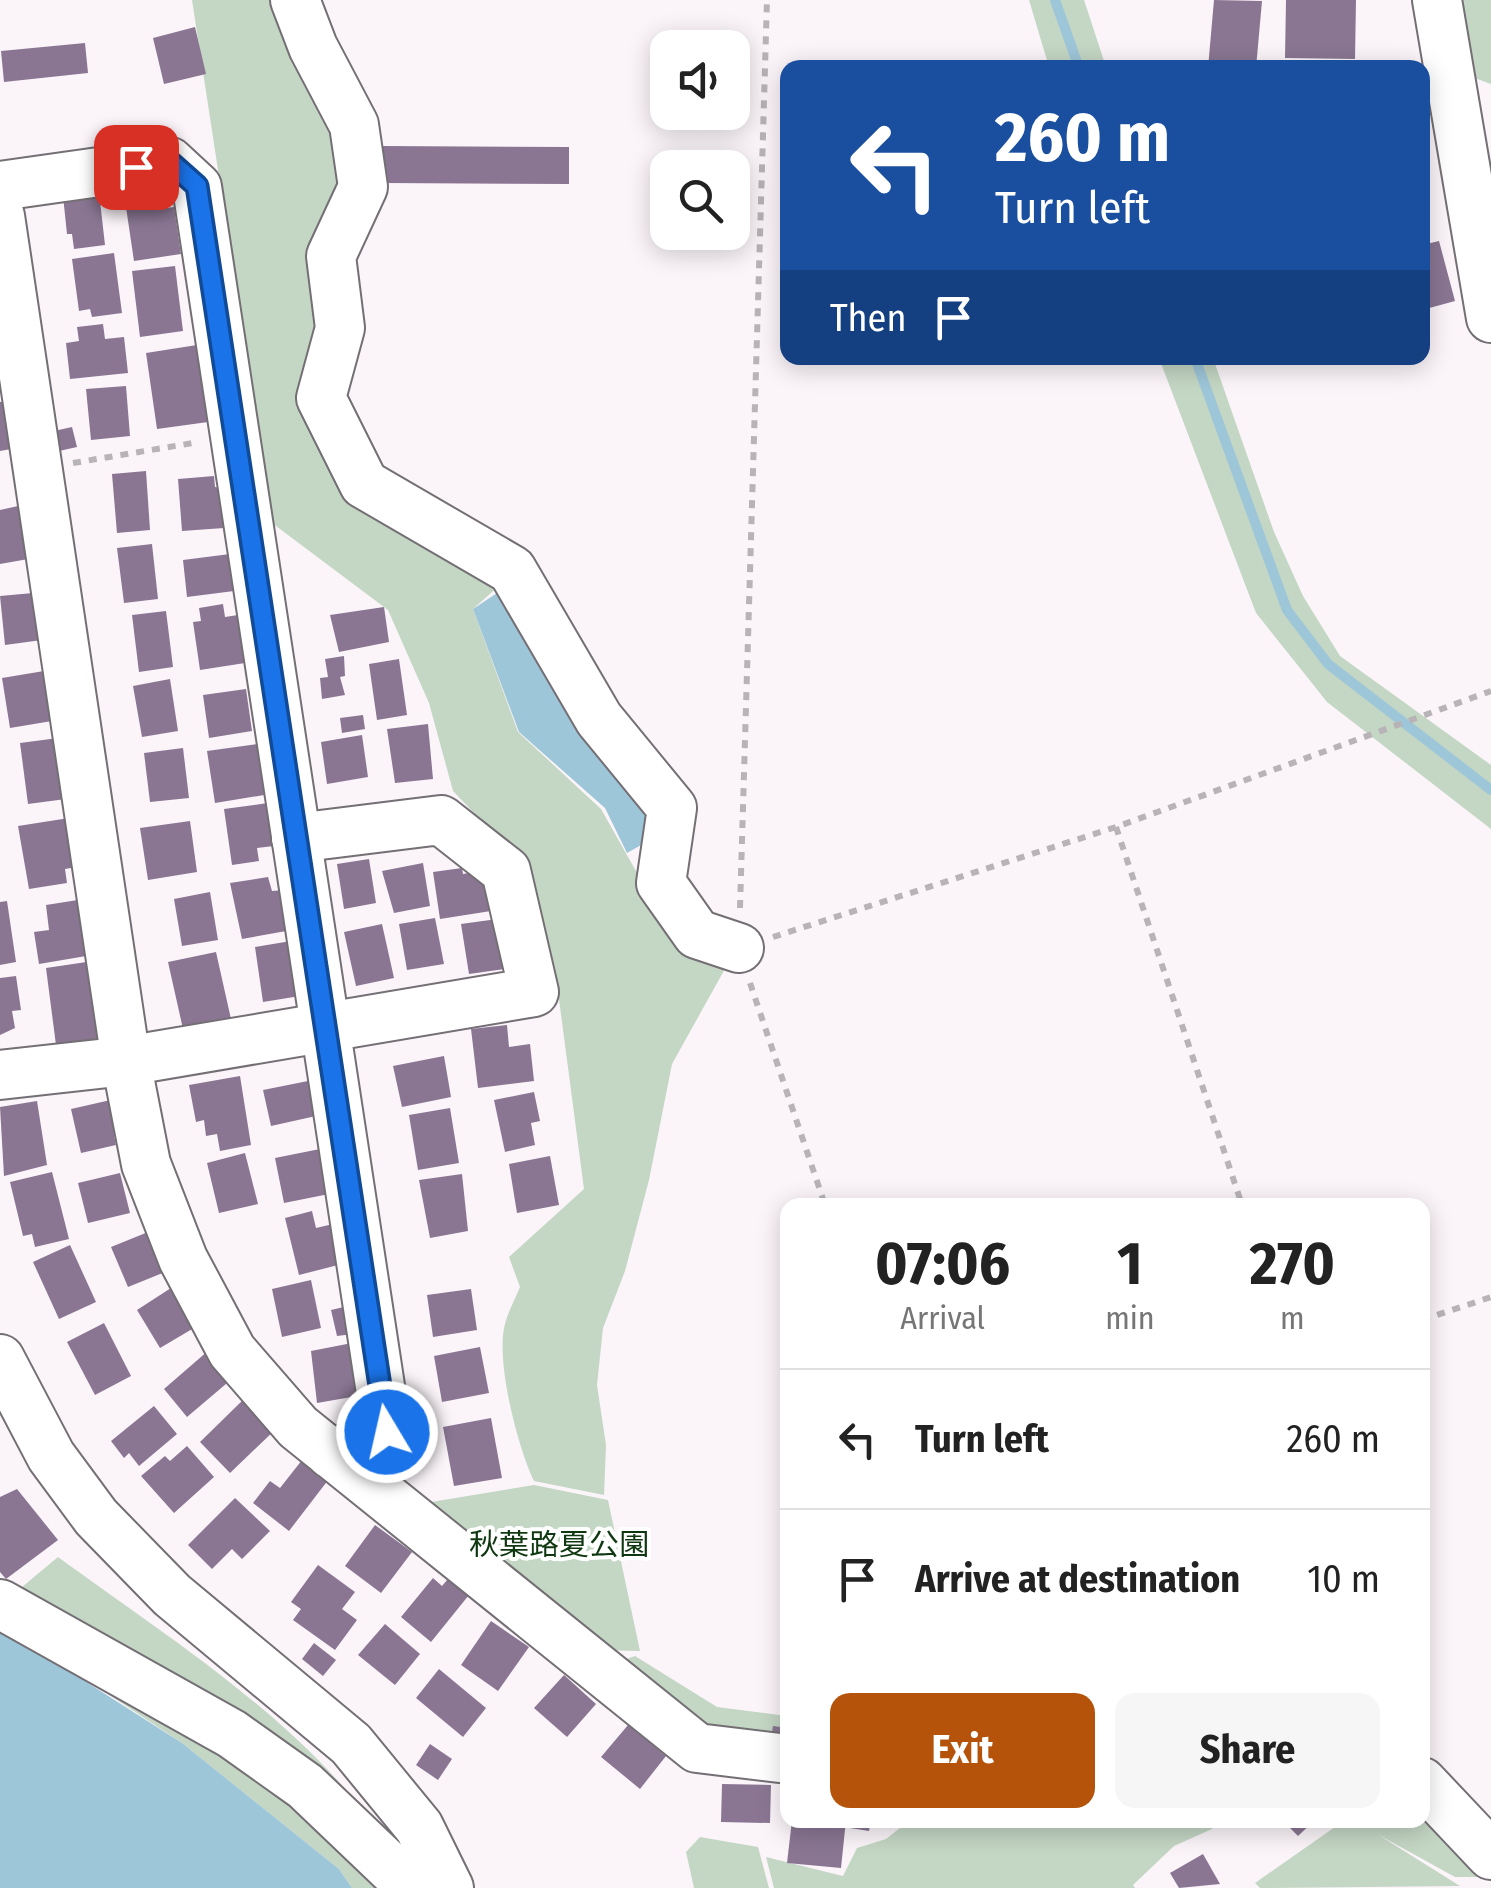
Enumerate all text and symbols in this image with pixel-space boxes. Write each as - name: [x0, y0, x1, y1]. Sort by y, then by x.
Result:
- map controls: [650, 30, 750, 250]
- button: sound: [650, 30, 750, 130]
- text: 260 m: [995, 96, 1170, 180]
- icon: left: [830, 100, 960, 230]
- pin: [94, 125, 179, 210]
- icon: arrive: [109, 140, 164, 195]
- button: search: [650, 150, 750, 250]
- text: Turn left: [995, 181, 1150, 235]
- icon: arrive: [926, 290, 981, 345]
- text: Then: [830, 295, 906, 341]
- text: 07:06: [875, 1228, 1010, 1300]
- text: 1: [1117, 1228, 1143, 1300]
- text: 270: [1250, 1228, 1335, 1300]
- text: Arrival: [900, 1299, 985, 1337]
- text: min: [1105, 1299, 1155, 1337]
- text: m: [1280, 1299, 1305, 1337]
- position arrow: [335, 1380, 439, 1484]
- icon: left: [830, 1412, 885, 1467]
- text: Turn left: [915, 1416, 1049, 1462]
- text: 260 m: [1286, 1416, 1380, 1462]
- park label: 秋葉路夏公園: [469, 1527, 649, 1563]
- icon: arrive: [830, 1552, 885, 1607]
- text: Arrive at destination: [915, 1556, 1240, 1602]
- text: 10 m: [1307, 1556, 1380, 1602]
- button: Exit: [830, 1693, 1095, 1808]
- button: Share: [1115, 1693, 1380, 1808]

